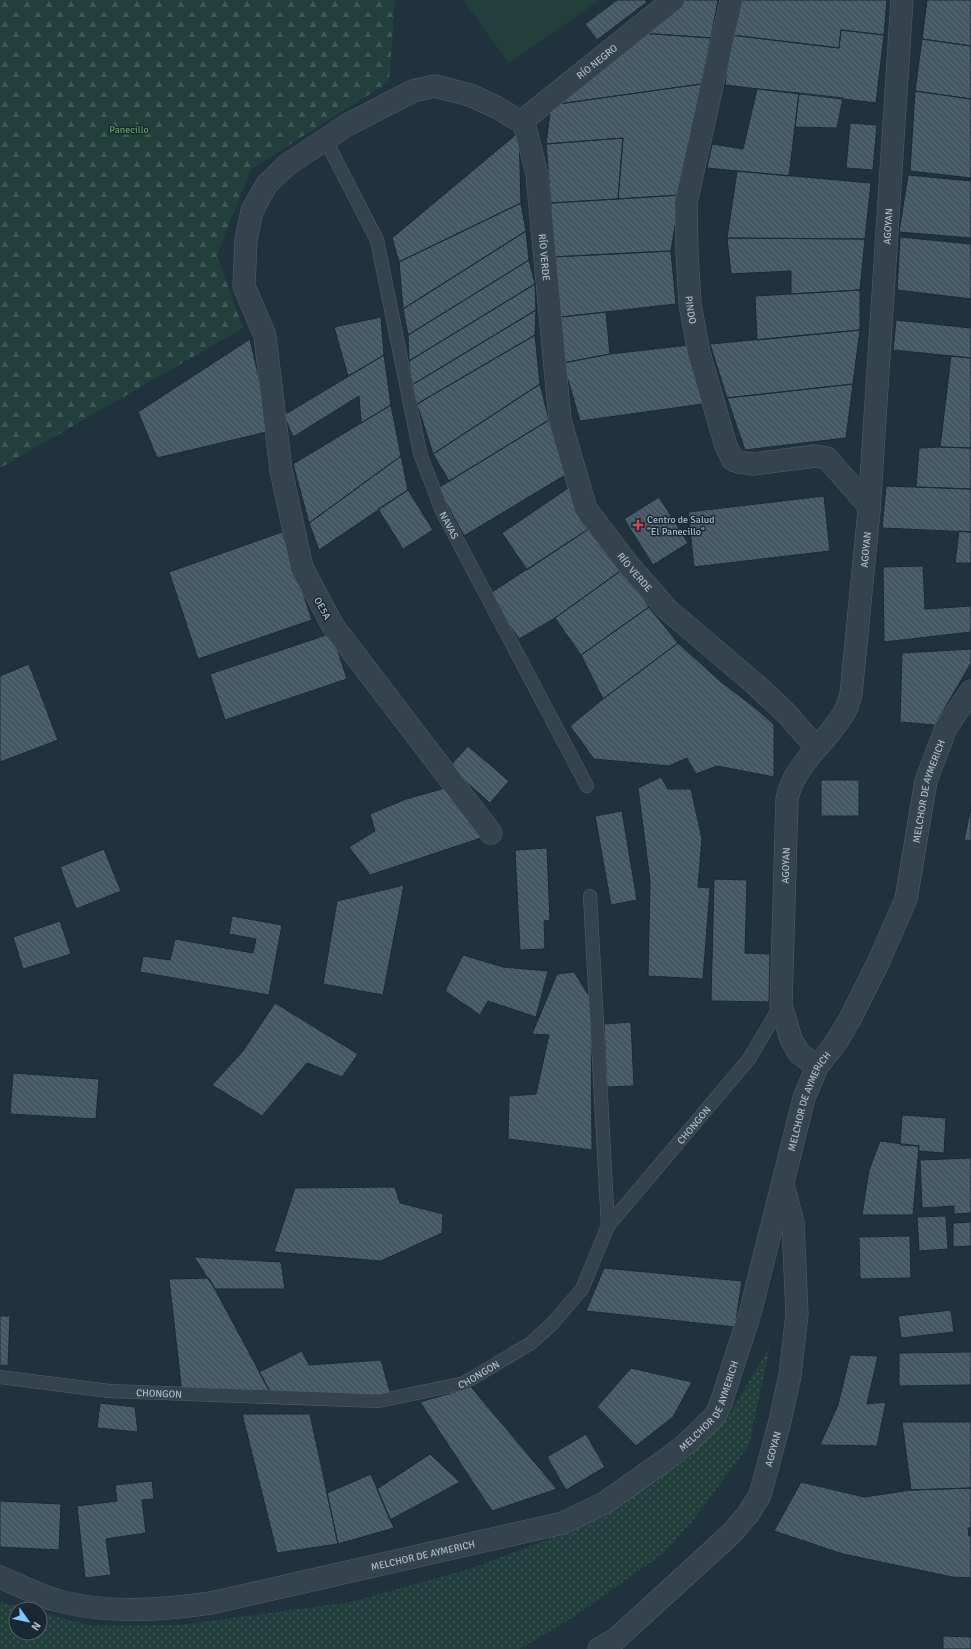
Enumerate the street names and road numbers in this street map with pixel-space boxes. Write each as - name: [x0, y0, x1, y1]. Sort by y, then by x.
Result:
- street label: RÍO NEGRO: [574, 42, 620, 82]
- street label: AGOYAN: [881, 208, 896, 245]
- street label: RÍO VERDE: [536, 233, 552, 282]
- street label: PINDO: [683, 295, 699, 326]
- street label: NAVAS: [436, 510, 461, 542]
- street label: AGOYAN: [858, 531, 874, 568]
- street label: RÍO VERDE: [614, 551, 654, 595]
- street label: OE5A: [311, 595, 333, 622]
- street label: MELCHOR DE AYMERICH: [911, 738, 948, 844]
- street label: AGOYAN: [780, 847, 793, 884]
- street label: MELCHOR DE AYMERICH: [786, 1049, 834, 1153]
- street label: CHONGON: [675, 1104, 714, 1147]
- street label: CHONGON: [457, 1358, 502, 1391]
- street label: MELCHOR DE AYMERICH: [677, 1359, 741, 1454]
- street label: CHONGON: [136, 1387, 182, 1401]
- street label: AGOYAN: [763, 1430, 784, 1468]
- street label: MELCHOR DE AYMERICH: [370, 1538, 476, 1573]

